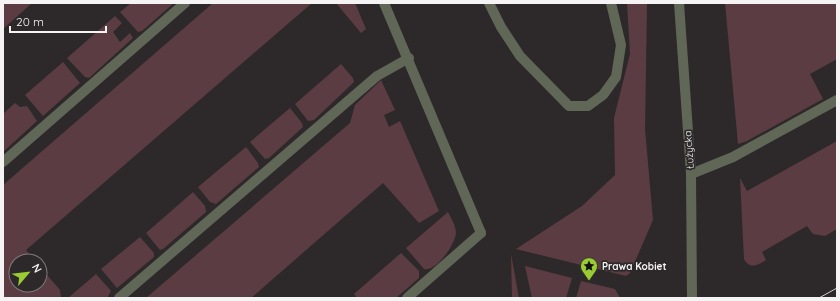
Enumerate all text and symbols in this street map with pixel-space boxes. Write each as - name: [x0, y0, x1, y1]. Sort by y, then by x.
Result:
- scale bar: [10, 8, 106, 34]
- text: 20 m: [16, 14, 44, 29]
- street label: Łużycka: [681, 130, 697, 170]
- north arrow: [8, 253, 48, 293]
- place icon: Prawa Kobiet: [579, 256, 599, 281]
- place label: Prawa Kobiet: [602, 260, 666, 273]
- text: N: [29, 261, 45, 275]

